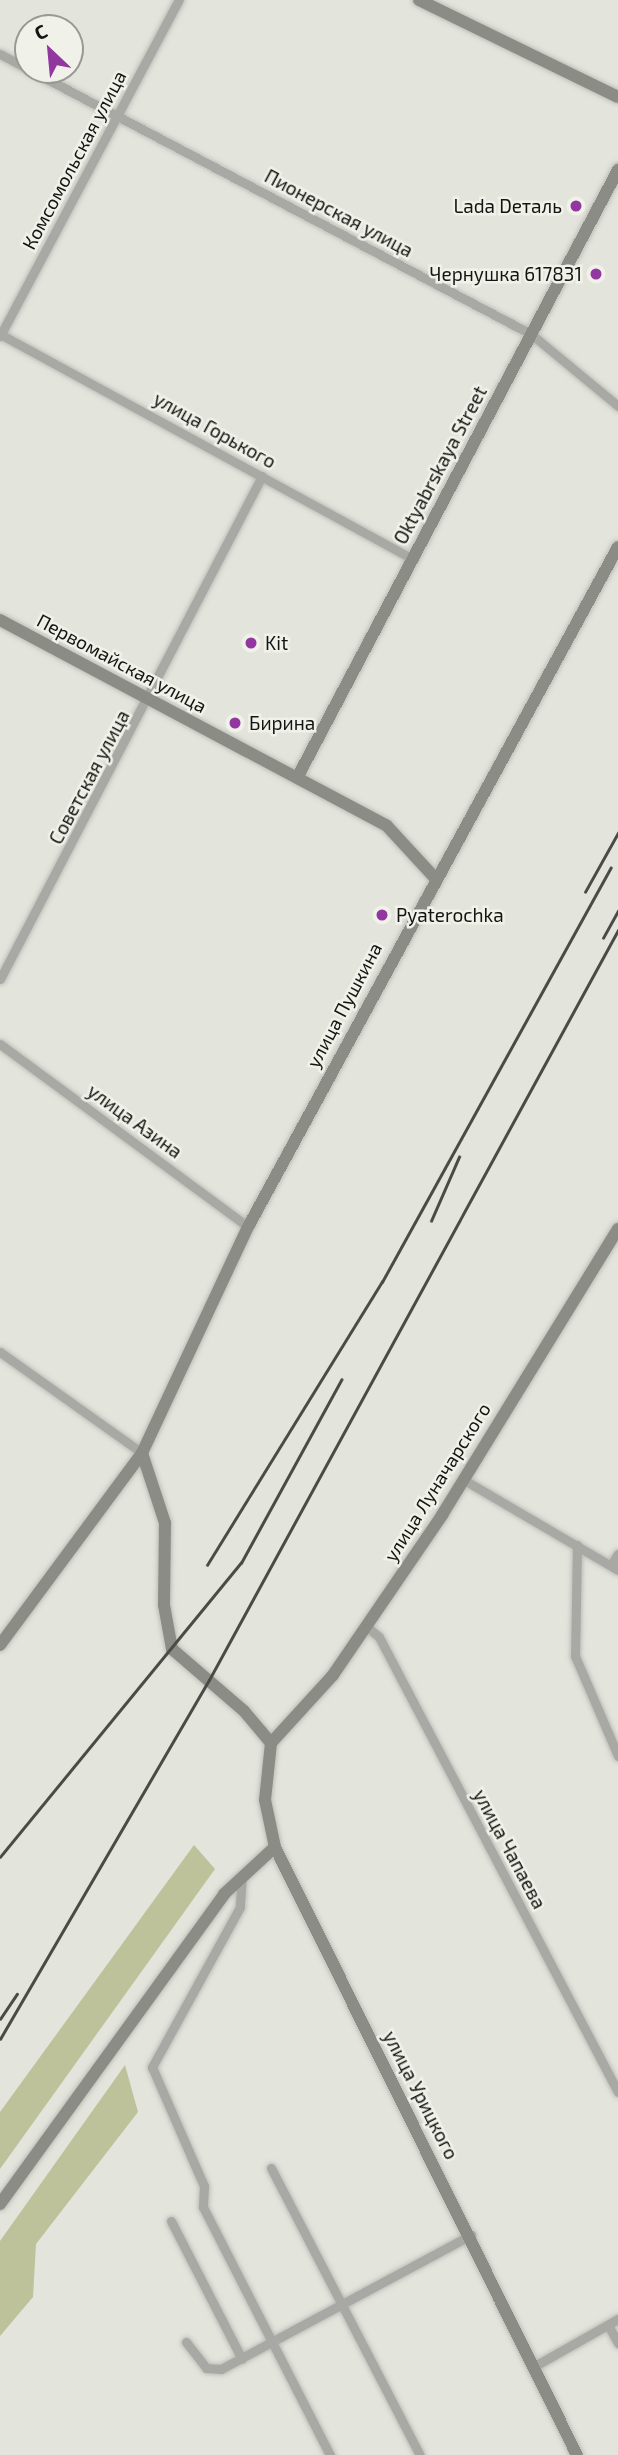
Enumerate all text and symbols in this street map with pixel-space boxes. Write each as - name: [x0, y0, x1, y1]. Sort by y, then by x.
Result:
- north arrow: [14, 14, 84, 84]
- text: С: [30, 19, 51, 44]
- street label: Комсомольская улица: [17, 67, 131, 253]
- street label: Пионерская улица: [261, 164, 417, 262]
- place label: Lada Dеталь: [453, 195, 562, 217]
- marker: Lada Dеталь: [568, 198, 584, 214]
- place label: Чернушка 617831: [430, 263, 582, 285]
- marker: Чернушка 617831: [588, 266, 604, 282]
- street label: Oktyabrskaya Street: [389, 382, 491, 548]
- street label: улица Горького: [150, 387, 280, 473]
- street label: Первомайская улица: [33, 609, 211, 717]
- place label: Kit: [265, 632, 288, 654]
- marker: Kit: [243, 635, 259, 651]
- street label: Советская улица: [44, 706, 134, 848]
- place label: Бирина: [249, 712, 315, 734]
- marker: Бирина: [227, 715, 243, 731]
- place label: Pyaterochka: [396, 904, 504, 926]
- marker: Pyaterochka: [374, 907, 390, 923]
- street label: улица Пушкина: [301, 939, 387, 1071]
- street label: улица Азина: [83, 1079, 187, 1163]
- street label: улица Луначарского: [379, 1398, 495, 1566]
- street label: улица Чапаева: [469, 1785, 551, 1913]
- street label: улица Урицкого: [379, 2027, 463, 2163]

